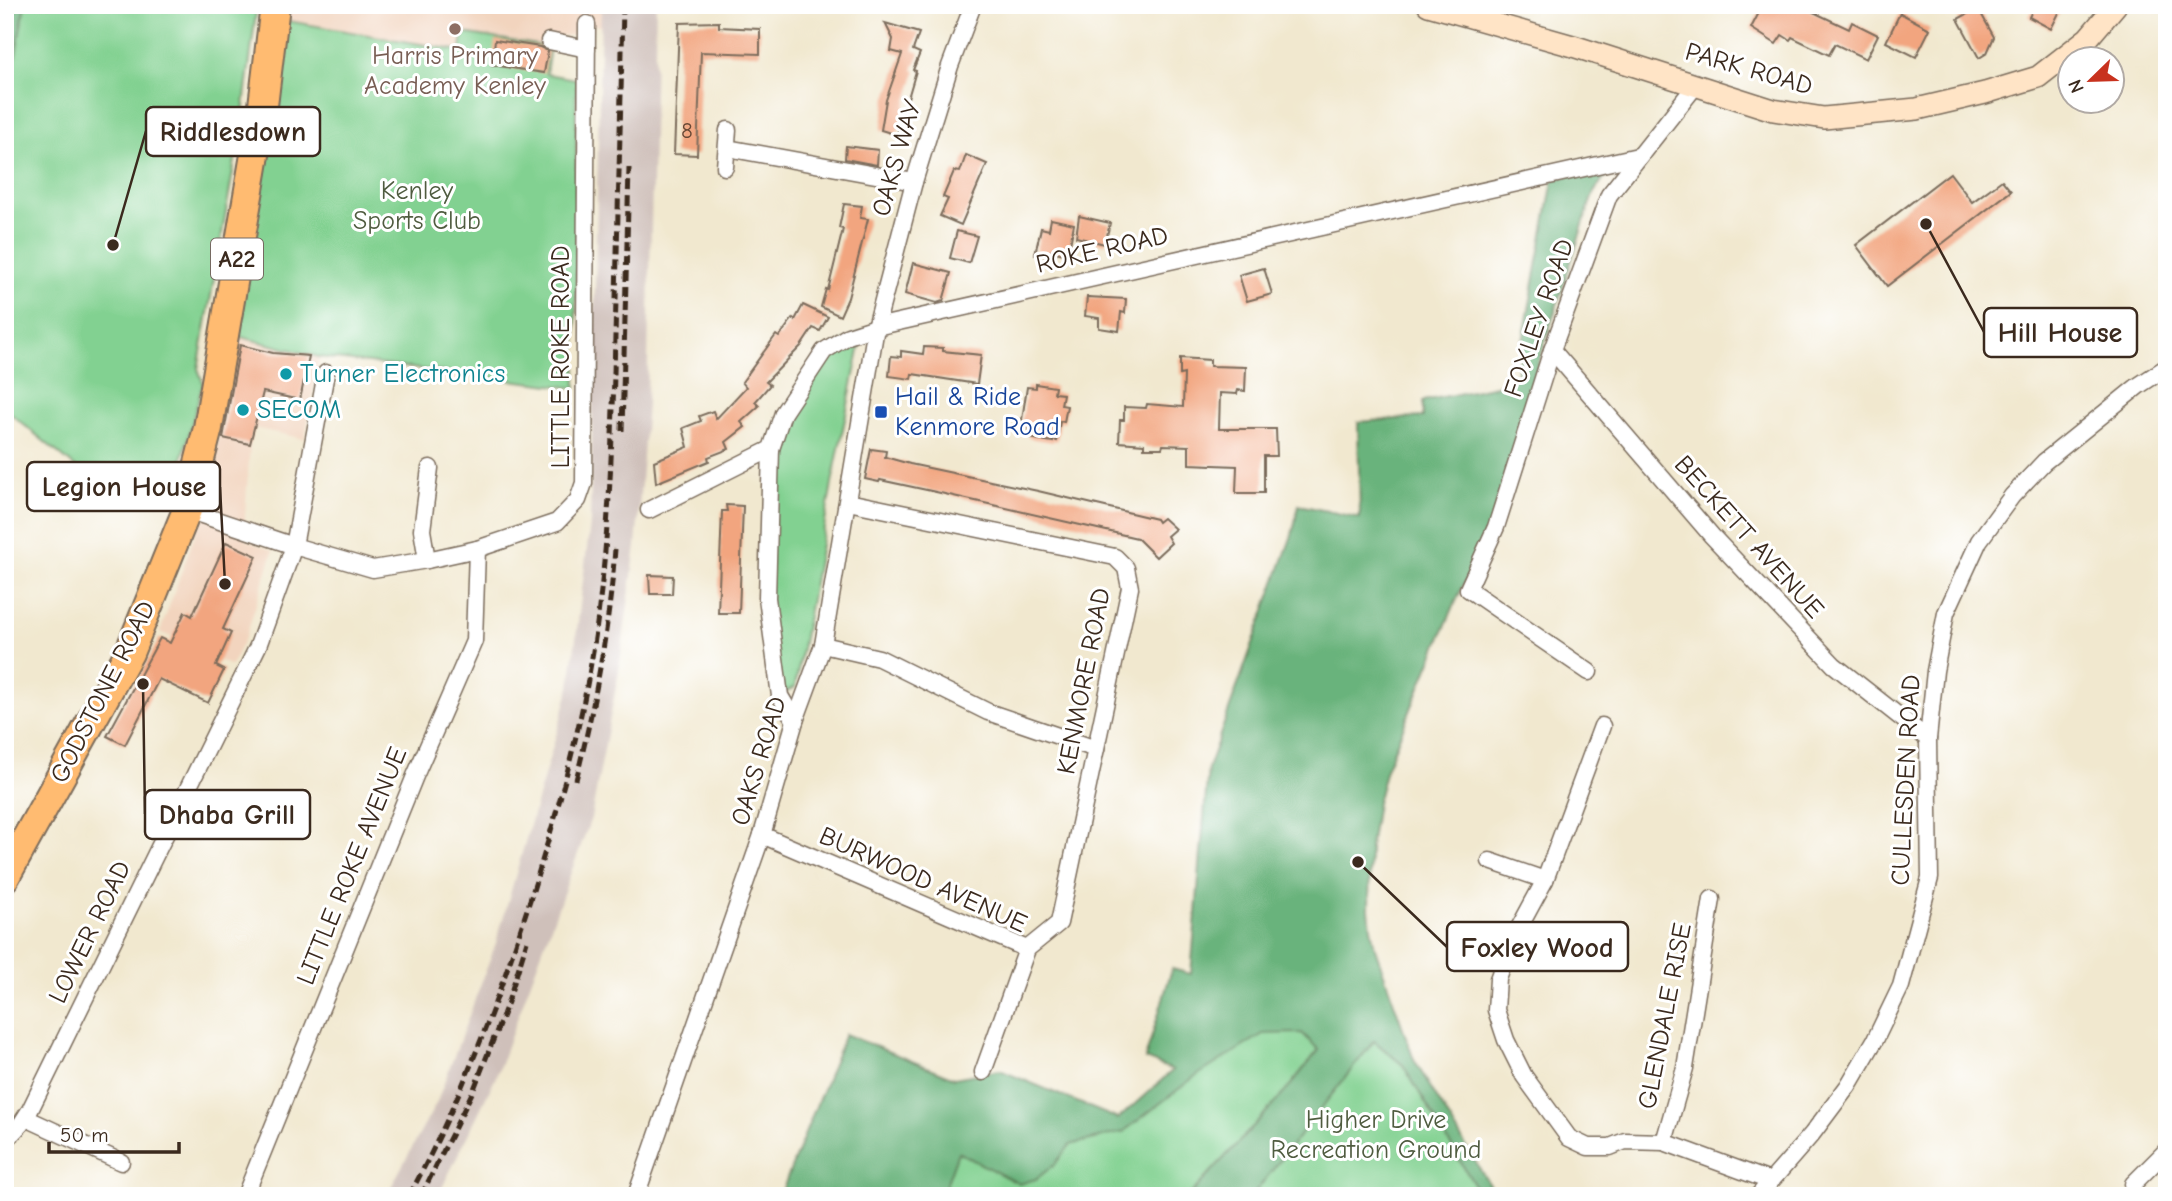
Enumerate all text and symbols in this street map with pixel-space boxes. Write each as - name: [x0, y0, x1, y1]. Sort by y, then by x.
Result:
- marker: Harris Primary Academy Kenley: [447, 21, 463, 37]
- street label: PARK ROAD: [1682, 37, 1816, 101]
- place label: Harris Primary Academy Kenley: [364, 41, 546, 101]
- north arrow: [2056, 46, 2126, 116]
- text: N: [2064, 76, 2089, 96]
- street label: OAKS WAY: [866, 96, 928, 220]
- callout: Riddlesdown: [146, 107, 320, 156]
- text: Riddlesdown: [160, 116, 306, 148]
- house number: 8: [681, 117, 693, 144]
- park label: Kenley Sports Club: [353, 176, 481, 236]
- street label: ROKE ROAD: [1033, 220, 1171, 280]
- street label: FOXLEY ROAD: [1498, 235, 1580, 401]
- road number: A22: [211, 238, 263, 280]
- street label: LITTLE ROKE ROAD: [546, 245, 576, 469]
- callout: Hill House: [1984, 308, 2137, 357]
- text: Hill House: [1998, 317, 2123, 349]
- place label: Turner Electronics: [300, 359, 505, 389]
- marker: Turner Electronics: [278, 366, 294, 382]
- place label: Hail & Ride Kenmore Road: [895, 382, 1060, 442]
- place label: SECOM: [257, 395, 341, 425]
- marker: SECOM: [235, 402, 251, 418]
- marker: Hail & Ride Kenmore Road: [873, 404, 889, 420]
- street label: BECKETT AVENUE: [1668, 450, 1830, 624]
- callout: Legion House: [27, 462, 220, 511]
- text: Legion House: [42, 471, 207, 503]
- street label: KENMORE ROAD: [1051, 585, 1117, 777]
- street label: GODSTONE ROAD: [44, 596, 162, 788]
- street label: CULLESDEN ROAD: [1885, 674, 1927, 886]
- street label: OAKS ROAD: [725, 693, 793, 829]
- street label: LITTLE ROKE AVENUE: [291, 743, 413, 989]
- callout: Dhaba Grill: [145, 790, 310, 839]
- text: Dhaba Grill: [159, 799, 295, 831]
- street label: BURWOOD AVENUE: [815, 821, 1031, 939]
- street label: LOWER ROAD: [43, 856, 137, 1008]
- street label: GLENDALE RISE: [1632, 920, 1698, 1112]
- callout: Foxley Wood: [1447, 922, 1628, 971]
- text: Foxley Wood: [1460, 932, 1614, 964]
- park label: Higher Drive Recreation Ground: [1271, 1105, 1481, 1165]
- scale bar: [49, 1110, 178, 1154]
- text: 50 m: [60, 1123, 109, 1147]

